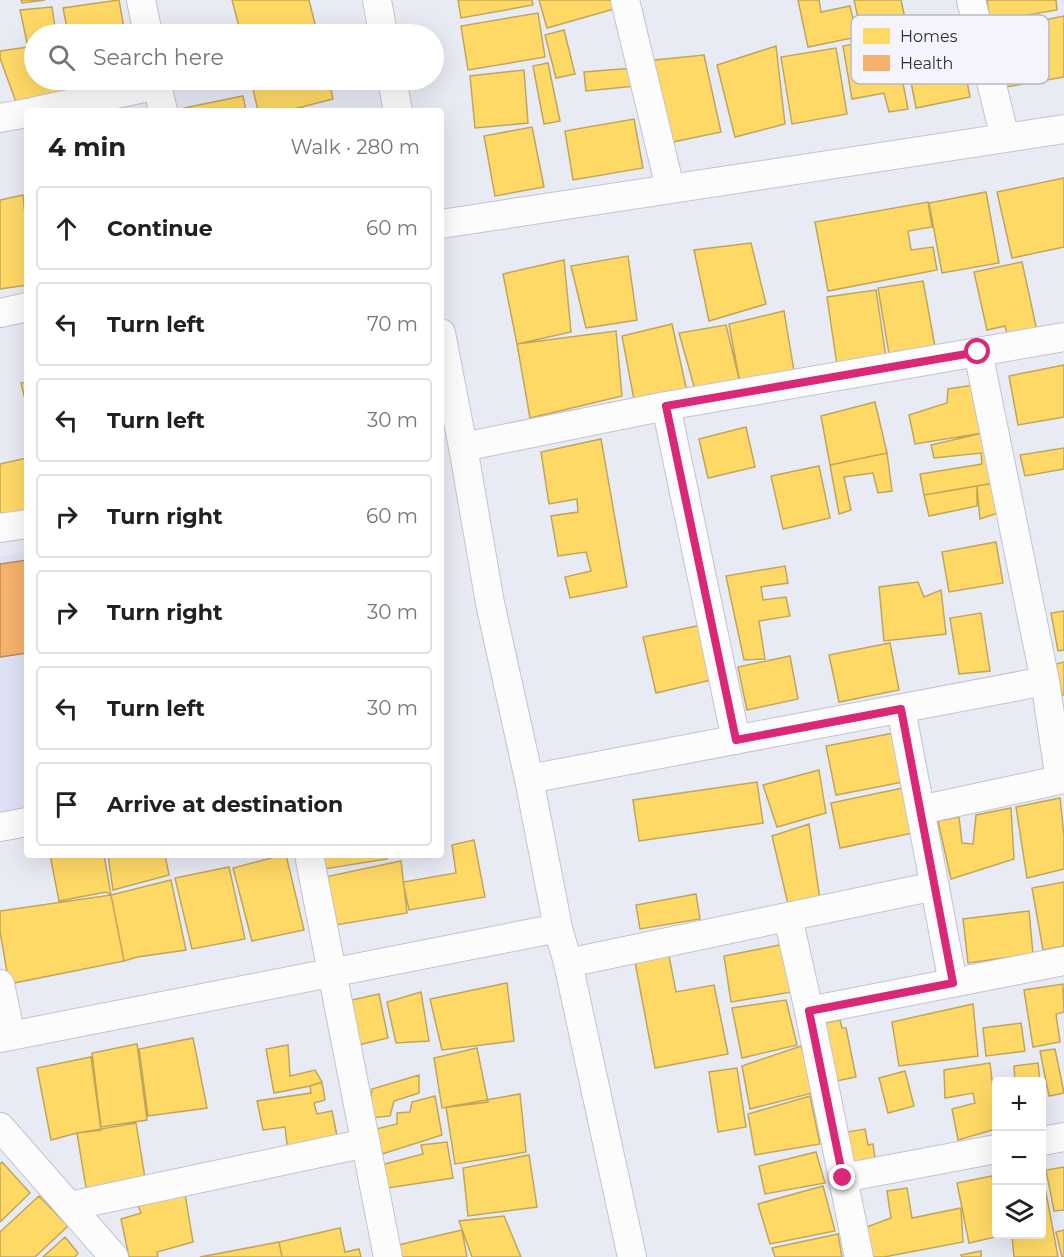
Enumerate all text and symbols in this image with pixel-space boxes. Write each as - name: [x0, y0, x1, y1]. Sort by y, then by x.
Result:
- legend: [851, 15, 1049, 84]
- search box: [24, 24, 444, 90]
- text: Homes: [900, 27, 958, 46]
- icon: search: [45, 41, 78, 74]
- text: Search here: [93, 44, 224, 71]
- text: Health: [900, 54, 953, 73]
- text: 4 min: [48, 131, 126, 163]
- text: Walk · 280 m: [290, 135, 420, 159]
- icon: ahead: [50, 212, 83, 245]
- text: Continue: [107, 215, 213, 242]
- text: 60 m: [366, 216, 418, 240]
- icon: left: [50, 308, 83, 341]
- text: Turn left: [107, 311, 205, 338]
- text: 70 m: [367, 312, 418, 336]
- route start: [964, 338, 990, 364]
- icon: left: [50, 404, 83, 437]
- text: Turn left: [107, 407, 205, 434]
- text: 30 m: [367, 408, 418, 432]
- icon: right: [50, 500, 83, 533]
- text: Turn right: [107, 503, 222, 530]
- text: 60 m: [366, 504, 418, 528]
- icon: right: [50, 596, 83, 629]
- text: Turn right: [107, 599, 222, 626]
- text: 30 m: [367, 600, 418, 624]
- icon: left: [50, 692, 83, 725]
- text: Turn left: [107, 695, 205, 722]
- text: 30 m: [367, 696, 418, 720]
- icon: arrive: [50, 788, 83, 821]
- text: Arrive at destination: [107, 791, 343, 818]
- map controls: [992, 1077, 1046, 1239]
- button: +: [992, 1077, 1046, 1131]
- button: −: [992, 1131, 1046, 1185]
- route end: [829, 1164, 855, 1190]
- button: layers: [992, 1185, 1046, 1239]

